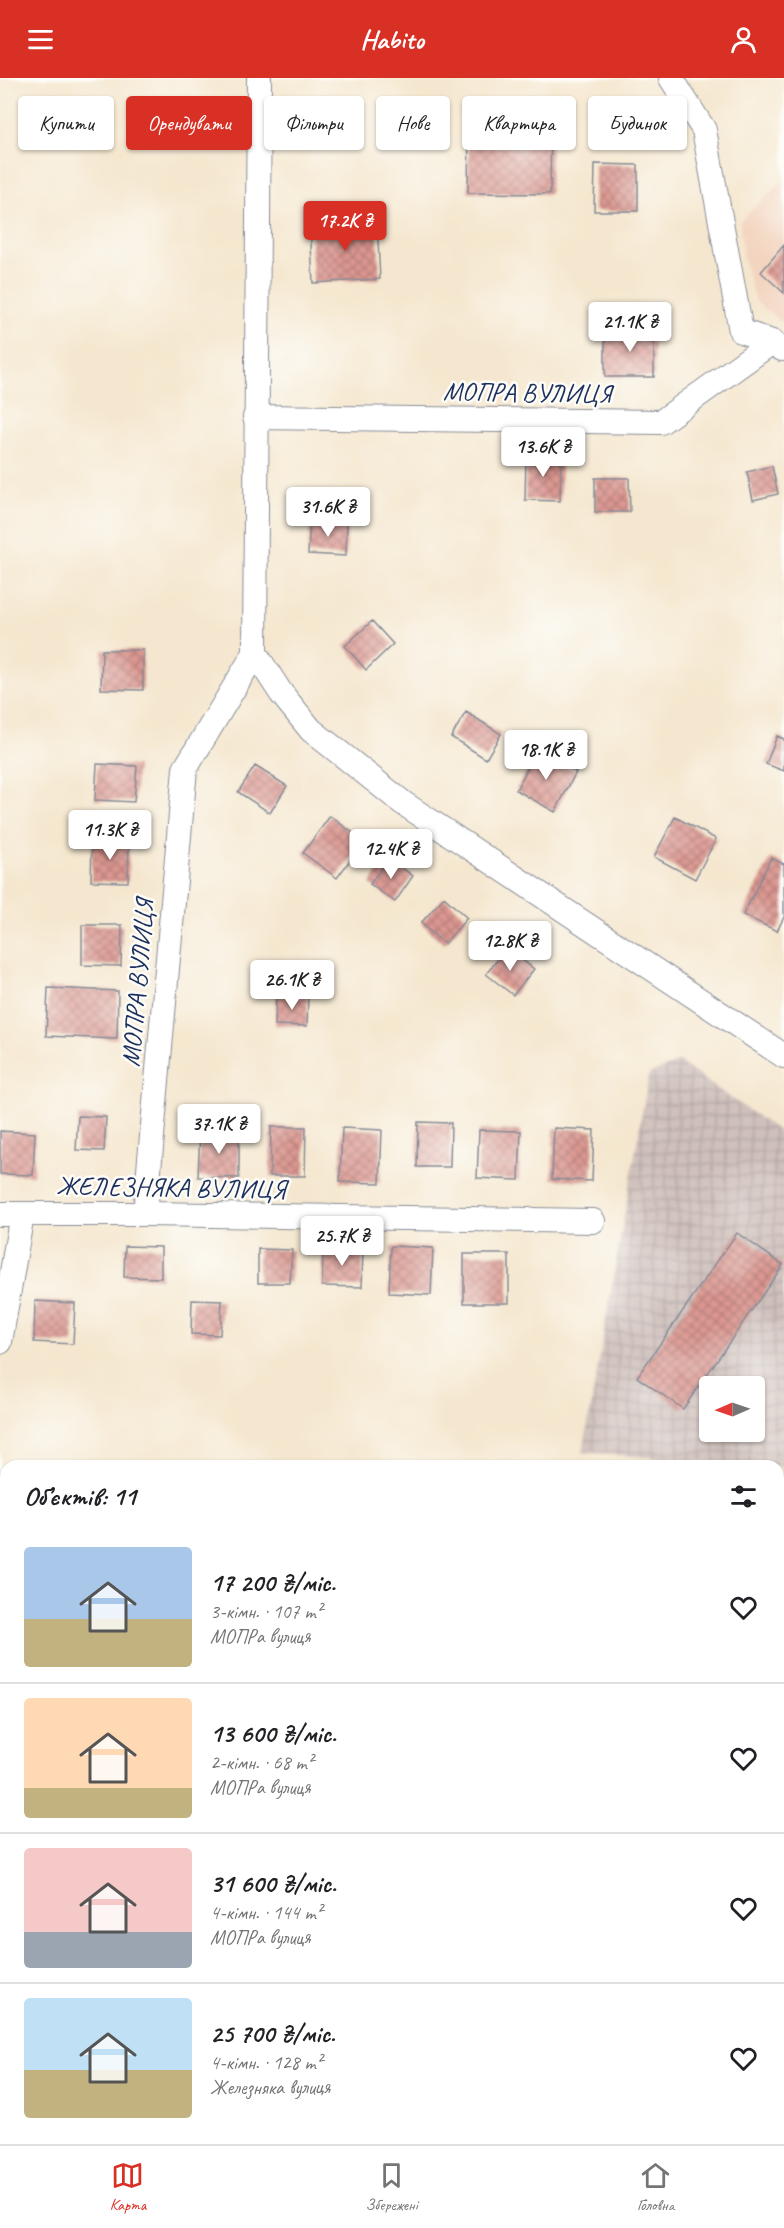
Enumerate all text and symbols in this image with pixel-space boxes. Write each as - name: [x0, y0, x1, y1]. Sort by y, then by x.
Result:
- text: Habito: [360, 22, 424, 56]
- icon: menu: [24, 23, 57, 56]
- icon: person: [727, 23, 760, 56]
- chip: Купити: [18, 96, 114, 150]
- chip: Орендувати: [126, 96, 252, 150]
- chip: Фільтри: [264, 96, 364, 150]
- chip: Нове: [376, 96, 450, 150]
- chip: Квартира: [462, 96, 576, 150]
- chip: Будинок: [588, 96, 687, 150]
- pin: 17.2K ₴: [290, 201, 400, 252]
- text: 17.2K ₴: [317, 208, 373, 233]
- pin: 21.1K ₴: [575, 302, 685, 353]
- text: 21.1K ₴: [602, 309, 658, 334]
- street label: МОПРА ВУЛИЦЯ: [443, 375, 615, 411]
- pin: 13.6K ₴: [488, 427, 598, 478]
- text: 13.6K ₴: [515, 434, 571, 459]
- pin: 31.6K ₴: [273, 487, 383, 538]
- text: 31.6K ₴: [300, 494, 356, 519]
- pin: 18.1K ₴: [491, 730, 601, 781]
- text: 18.1K ₴: [518, 737, 574, 762]
- pin: 11.3K ₴: [55, 810, 165, 861]
- text: 11.3K ₴: [82, 817, 138, 842]
- pin: 12.4K ₴: [336, 829, 446, 880]
- text: 12.4K ₴: [363, 836, 419, 861]
- street label: МОПРА ВУЛИЦЯ: [114, 894, 162, 1068]
- pin: 12.8K ₴: [455, 921, 565, 972]
- text: 12.8K ₴: [482, 928, 538, 953]
- pin: 26.1K ₴: [237, 960, 347, 1011]
- text: 26.1K ₴: [264, 967, 320, 992]
- pin: 37.1K ₴: [164, 1104, 274, 1155]
- text: 37.1K ₴: [191, 1111, 247, 1136]
- street label: ЖЕЛЕЗНЯКА ВУЛИЦЯ: [56, 1169, 290, 1206]
- pin: 25.7K ₴: [287, 1216, 397, 1267]
- text: 25.7K ₴: [315, 1223, 369, 1248]
- north arrow: [699, 1376, 765, 1442]
- map controls: [699, 1376, 765, 1442]
- text: Об’єктів: 11: [24, 1480, 136, 1513]
- icon: filters: [727, 1480, 760, 1513]
- text: 17 200 ₴/міс.: [210, 1566, 335, 1599]
- icon: home: [72, 1571, 144, 1643]
- icon: heart: [727, 1591, 760, 1624]
- text: 3-кімн. · 107 m²: [210, 1599, 322, 1624]
- text: МОПРа вулиця: [210, 1624, 311, 1649]
- text: 13 600 ₴/міс.: [210, 1717, 336, 1750]
- icon: home: [72, 1722, 144, 1794]
- icon: heart: [727, 1742, 760, 1775]
- text: 2-кімн. · 68 m²: [210, 1750, 313, 1775]
- text: МОПРа вулиця: [210, 1775, 311, 1800]
- text: 31 600 ₴/міс.: [210, 1867, 336, 1900]
- icon: home: [72, 1872, 144, 1944]
- icon: heart: [727, 1892, 760, 1925]
- text: 4-кімн. · 144 m²: [210, 1900, 322, 1925]
- text: МОПРа вулиця: [210, 1925, 311, 1950]
- text: 25 700 ₴/міс.: [210, 2017, 335, 2050]
- icon: home: [72, 2022, 144, 2094]
- icon: heart: [727, 2042, 760, 2075]
- text: 4-кімн. · 128 m²: [210, 2050, 322, 2075]
- text: Железняка вулиця: [210, 2075, 330, 2100]
- tab: Карта: [110, 2159, 146, 2215]
- tab: Збережені: [366, 2159, 418, 2215]
- tab: Головна: [637, 2159, 674, 2215]

